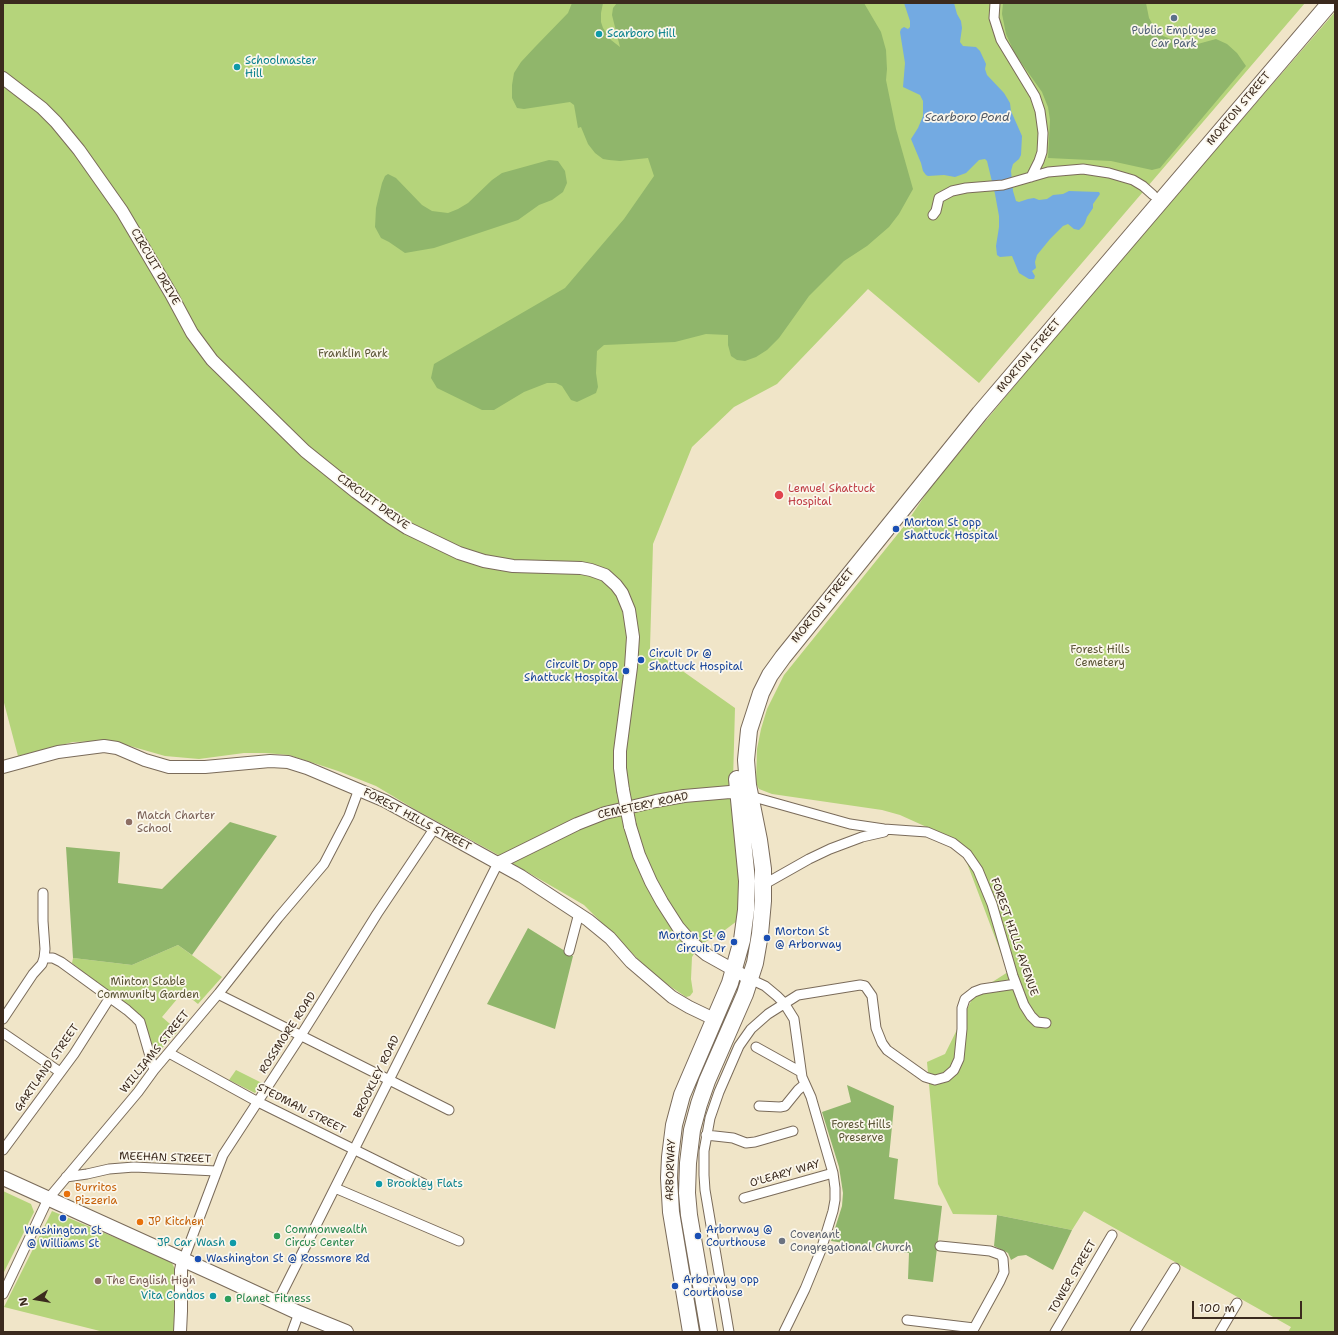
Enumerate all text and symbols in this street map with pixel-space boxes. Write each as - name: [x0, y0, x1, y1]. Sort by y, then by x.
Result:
- marker: Public Employee Car Park: [1169, 13, 1179, 23]
- place label: Public Employee Car Park: [1131, 24, 1217, 50]
- place label: Scarboro Hill: [607, 27, 675, 41]
- marker: Scarboro Hill: [594, 29, 604, 39]
- place label: Schoolmaster Hill: [245, 54, 317, 80]
- marker: Schoolmaster Hill: [232, 62, 242, 72]
- street label: MORTON STREET: [1204, 69, 1274, 149]
- water label: Scarboro Pond: [924, 111, 1010, 125]
- street label: CIRCUIT DRIVE: [128, 226, 182, 308]
- street label: MORTON STREET: [994, 316, 1064, 396]
- park label: Franklin Park: [318, 347, 388, 361]
- street label: CIRCUIT DRIVE: [334, 471, 412, 533]
- place label: Lemuel Shattuck Hospital: [788, 482, 875, 508]
- marker: Lemuel Shattuck Hospital: [773, 489, 785, 501]
- place label: Morton St opp Shattuck Hospital: [904, 516, 998, 542]
- marker: Morton St opp Shattuck Hospital: [891, 524, 901, 534]
- street label: MORTON STREET: [789, 566, 857, 646]
- park label: Forest Hills Cemetery: [1070, 643, 1130, 669]
- place label: Circuit Dr @ Shattuck Hospital: [649, 647, 743, 673]
- marker: Circuit Dr @ Shattuck Hospital: [636, 655, 646, 665]
- place label: Circuit Dr opp Shattuck Hospital: [524, 658, 618, 684]
- marker: Circuit Dr opp Shattuck Hospital: [621, 666, 631, 676]
- street label: FOREST HILLS STREET: [361, 786, 473, 854]
- street label: CEMETERY ROAD: [596, 790, 690, 822]
- place label: Match Charter School: [137, 809, 215, 835]
- marker: Match Charter School: [124, 817, 134, 827]
- street label: FOREST HILLS AVENUE: [988, 876, 1040, 998]
- place label: Morton St @ Arborway: [775, 925, 841, 951]
- place label: Morton St @ Circuit Dr: [658, 929, 726, 955]
- marker: Morton St @ Arborway: [762, 933, 772, 943]
- marker: Morton St @ Circuit Dr: [729, 937, 739, 947]
- park label: Minton Stable Community Garden: [97, 975, 199, 1001]
- street label: ROSSMORE ROAD: [257, 990, 319, 1076]
- street label: WILLIAMS STREET: [118, 1008, 192, 1096]
- street label: GARTLAND STREET: [12, 1022, 82, 1114]
- street label: BROOKLEY ROAD: [351, 1034, 403, 1120]
- street label: STEDMAN STREET: [254, 1081, 348, 1137]
- park label: Forest Hills Preserve: [831, 1118, 891, 1144]
- street label: ARBORWAY: [663, 1139, 679, 1201]
- street label: MEEHAN STREET: [119, 1150, 211, 1166]
- street label: O'LEARY WAY: [748, 1158, 822, 1190]
- place label: Brookley Flats: [387, 1177, 463, 1191]
- marker: Brookley Flats: [374, 1179, 384, 1189]
- place label: Burritos Pizzeria: [75, 1181, 117, 1207]
- marker: Burritos Pizzeria: [62, 1189, 72, 1199]
- marker: Washington St @ Williams St: [58, 1213, 68, 1223]
- place label: JP Kitchen: [148, 1215, 204, 1229]
- marker: JP Kitchen: [135, 1217, 145, 1227]
- place label: Commonwealth Circus Center: [285, 1223, 367, 1249]
- place label: Arborway @ Courthouse: [706, 1223, 772, 1249]
- place label: Washington St @ Williams St: [24, 1224, 102, 1250]
- place label: Covenant Congregational Church: [790, 1228, 912, 1254]
- marker: Commonwealth Circus Center: [272, 1231, 282, 1241]
- marker: Arborway @ Courthouse: [693, 1231, 703, 1241]
- place label: JP Car Wash: [157, 1236, 225, 1250]
- marker: Covenant Congregational Church: [777, 1236, 787, 1246]
- marker: JP Car Wash: [228, 1238, 238, 1248]
- street label: TOWER STREET: [1047, 1238, 1099, 1316]
- place label: Washington St @ Rossmore Rd: [206, 1252, 370, 1266]
- marker: Washington St @ Rossmore Rd: [193, 1254, 203, 1264]
- place label: Arborway opp Courthouse: [683, 1273, 759, 1299]
- place label: The English High: [106, 1274, 196, 1288]
- marker: The English High: [93, 1276, 103, 1286]
- north arrow: [16, 1279, 56, 1319]
- marker: Arborway opp Courthouse: [670, 1281, 680, 1291]
- place label: Vita Condos: [141, 1289, 205, 1303]
- marker: Vita Condos: [208, 1291, 218, 1301]
- place label: Planet Fitness: [236, 1292, 311, 1306]
- scale bar: [1194, 1293, 1304, 1319]
- marker: Planet Fitness: [223, 1294, 233, 1304]
- text: N: [16, 1296, 32, 1307]
- text: 100 m: [1199, 1300, 1235, 1316]

